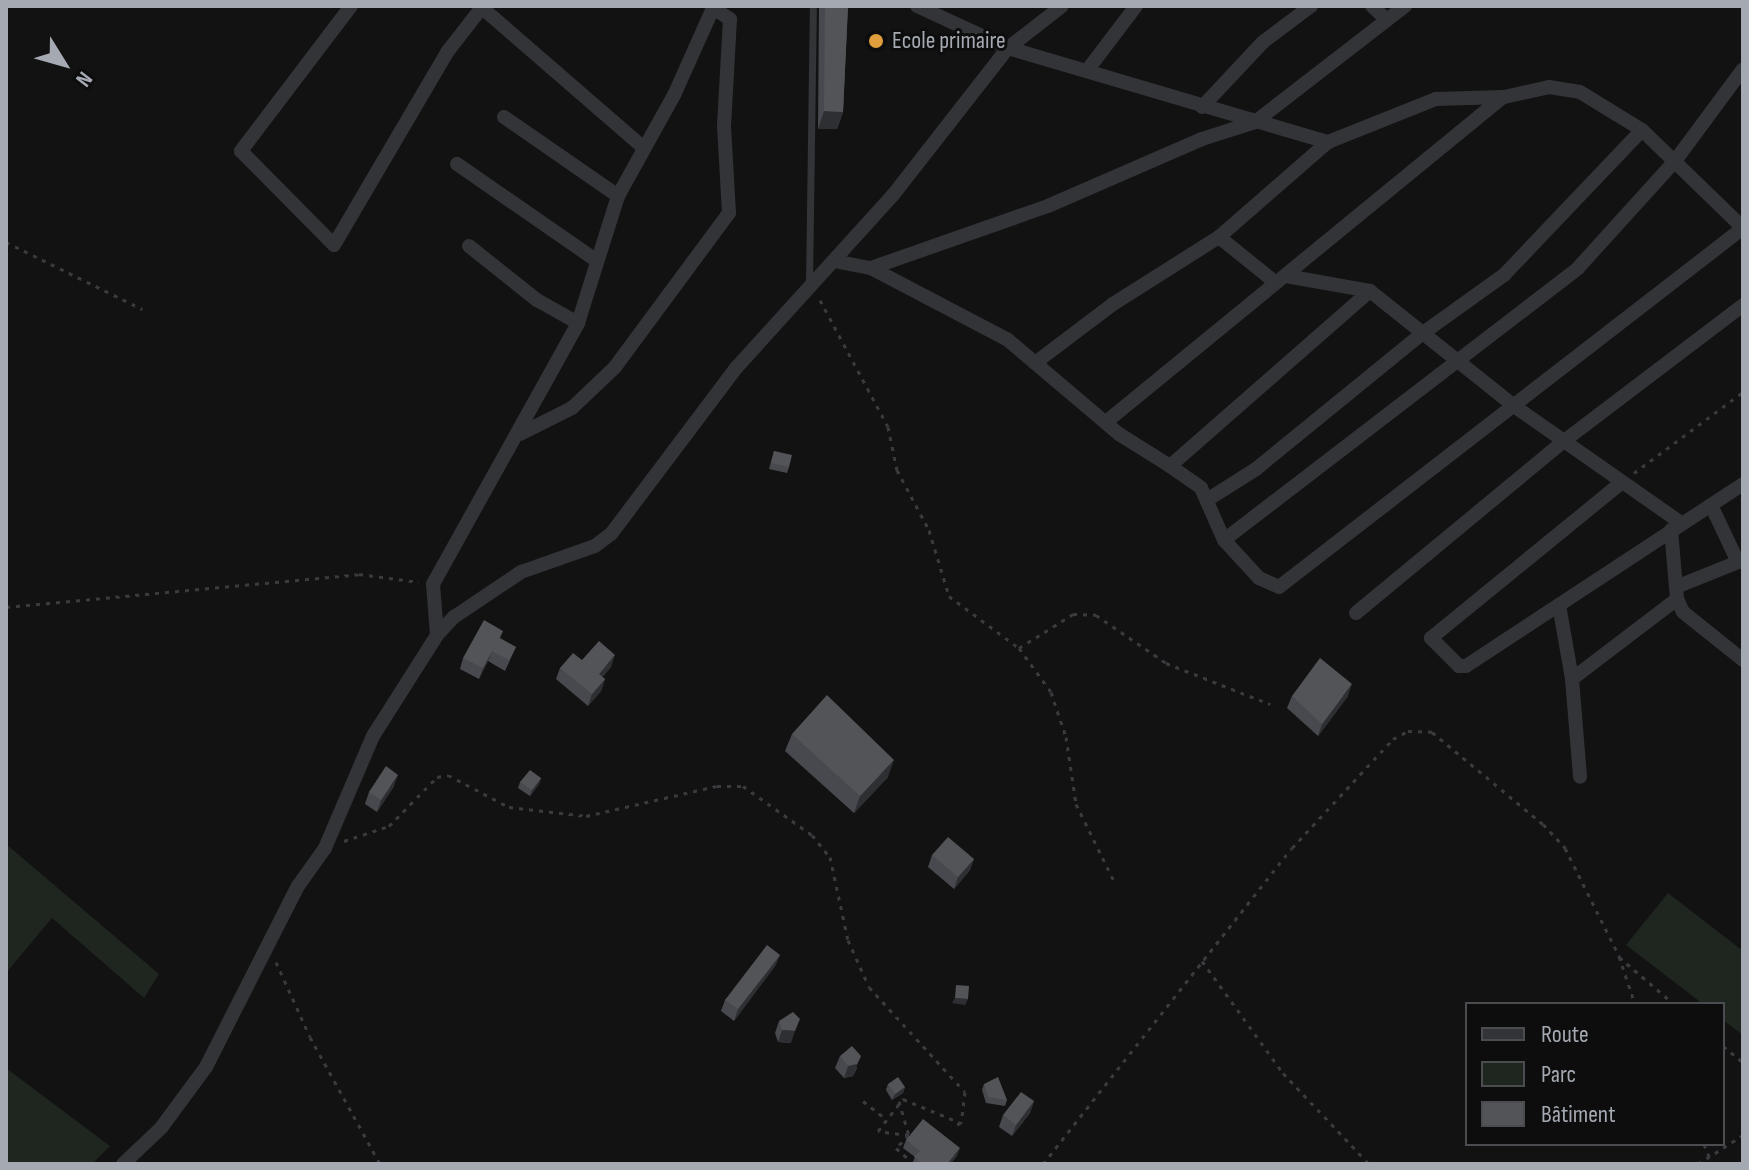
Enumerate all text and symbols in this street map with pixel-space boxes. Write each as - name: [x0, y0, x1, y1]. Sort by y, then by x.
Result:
- north arrow: [24, 24, 104, 104]
- place label: Ecole primaire: [892, 27, 1006, 55]
- marker: Ecole primaire: [867, 32, 885, 50]
- text: N: [69, 66, 98, 92]
- legend: [1465, 1002, 1725, 1146]
- text: Route: [1541, 1020, 1589, 1049]
- text: Parc: [1541, 1060, 1576, 1089]
- text: Bâtiment: [1541, 1100, 1616, 1129]

